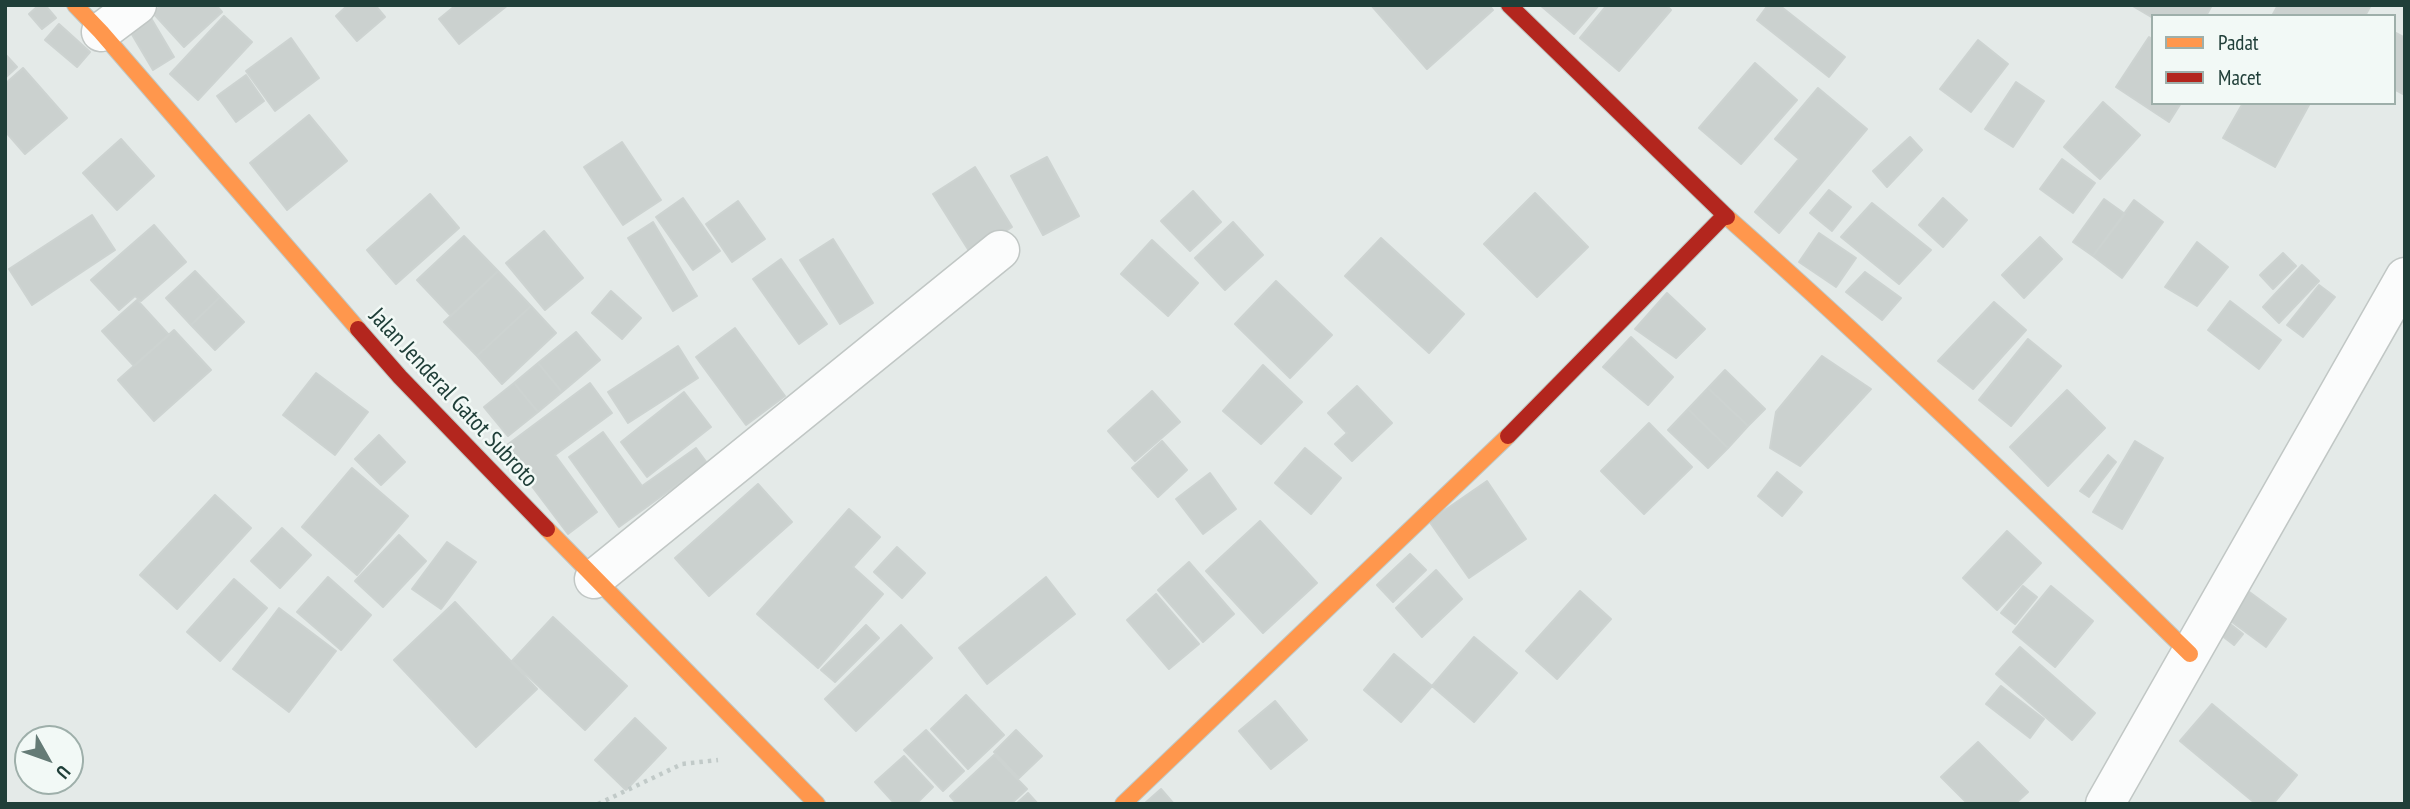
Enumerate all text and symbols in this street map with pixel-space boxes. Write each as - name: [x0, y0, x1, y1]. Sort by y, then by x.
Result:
- legend: [2151, 14, 2396, 105]
- text: Padat: [2218, 29, 2259, 56]
- text: Macet: [2218, 64, 2261, 91]
- street label: Jalan Jenderal Gatot Subroto: [363, 303, 543, 493]
- north arrow: [14, 725, 84, 795]
- text: U: [51, 761, 76, 784]

